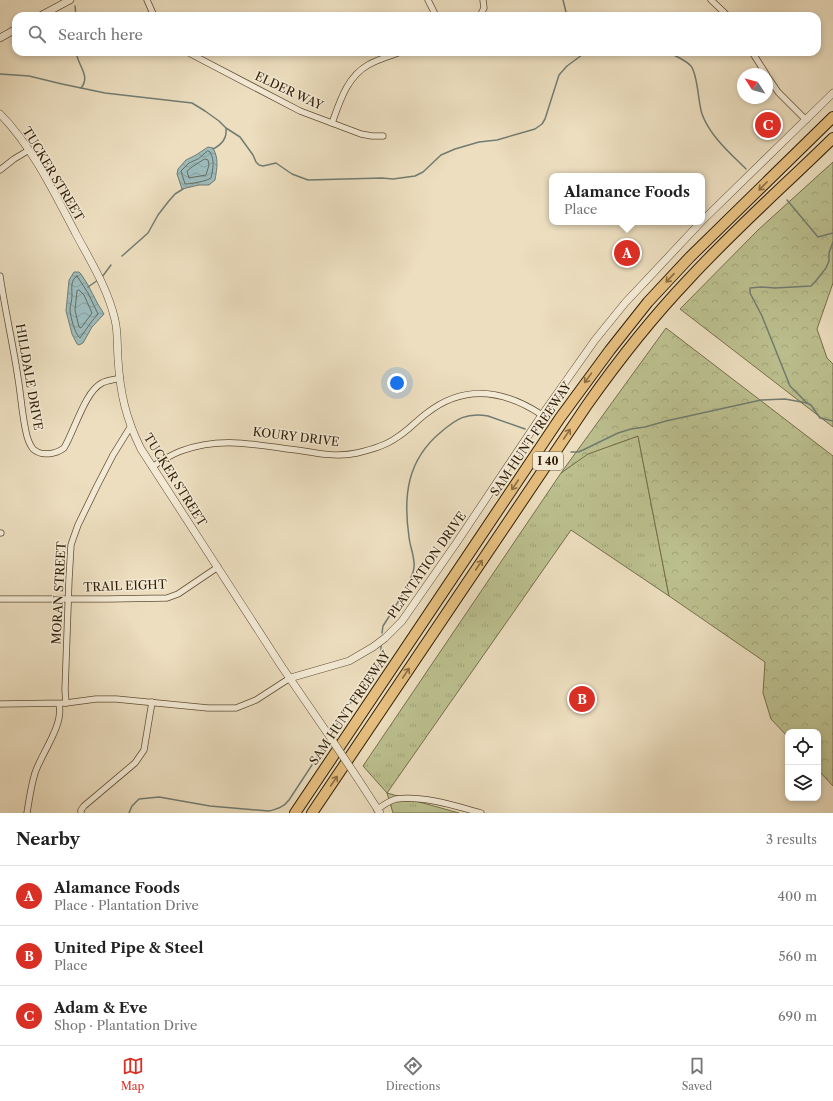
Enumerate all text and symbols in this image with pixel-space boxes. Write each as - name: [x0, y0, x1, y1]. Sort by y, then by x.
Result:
- search box: [12, 12, 821, 56]
- icon: search: [26, 23, 48, 45]
- text: Search here: [58, 25, 143, 44]
- street label: ELDER WAY: [253, 68, 326, 113]
- north arrow: [737, 68, 773, 104]
- pin: C: [755, 110, 781, 140]
- street label: TUCKER STREET: [19, 124, 87, 223]
- popup: [549, 173, 705, 225]
- one-way arrow: [758, 181, 767, 191]
- text: Alamance Foods: [564, 182, 690, 201]
- text: Place: [564, 201, 597, 217]
- pin: A: [614, 238, 640, 268]
- one-way arrow: [666, 272, 675, 283]
- street label: HILLDALE DRIVE: [13, 322, 46, 431]
- your location: [387, 373, 407, 393]
- one-way arrow: [584, 373, 593, 384]
- street label: SAM HUNT FREEWAY: [487, 378, 575, 499]
- street label: KOURY DRIVE: [252, 424, 340, 449]
- one-way arrow: [563, 428, 571, 439]
- street label: TUCKER STREET: [141, 430, 210, 529]
- road number: I 40: [533, 452, 563, 470]
- one-way arrow: [511, 480, 519, 491]
- street label: PLANTATION DRIVE: [384, 508, 469, 621]
- street label: MORAN STREET: [48, 541, 69, 645]
- one-way arrow: [475, 560, 483, 571]
- street label: TRAIL EIGHT: [83, 577, 167, 594]
- street label: SAM HUNT FREEWAY: [306, 647, 394, 768]
- one-way arrow: [402, 667, 410, 678]
- pin: B: [569, 684, 595, 714]
- map controls: [785, 729, 821, 801]
- button: locate: [785, 729, 821, 765]
- button: layers: [785, 765, 821, 801]
- one-way arrow: [330, 775, 338, 786]
- text: Nearby: [16, 829, 80, 849]
- text: 3 results: [766, 831, 817, 847]
- text: Alamance Foods: [54, 878, 180, 897]
- text: A: [24, 888, 34, 904]
- text: 400 m: [777, 888, 817, 904]
- text: Place · Plantation Drive: [54, 897, 199, 913]
- text: United Pipe & Steel: [54, 938, 203, 957]
- text: B: [24, 948, 34, 964]
- text: 560 m: [779, 948, 817, 964]
- text: Place: [54, 957, 87, 973]
- text: Adam & Eve: [54, 998, 147, 1017]
- text: C: [24, 1008, 34, 1024]
- text: 690 m: [778, 1008, 817, 1024]
- text: Shop · Plantation Drive: [54, 1017, 197, 1033]
- tab: Map: [121, 1055, 144, 1093]
- tab: Directions: [386, 1055, 440, 1093]
- tab: Saved: [682, 1055, 712, 1093]

